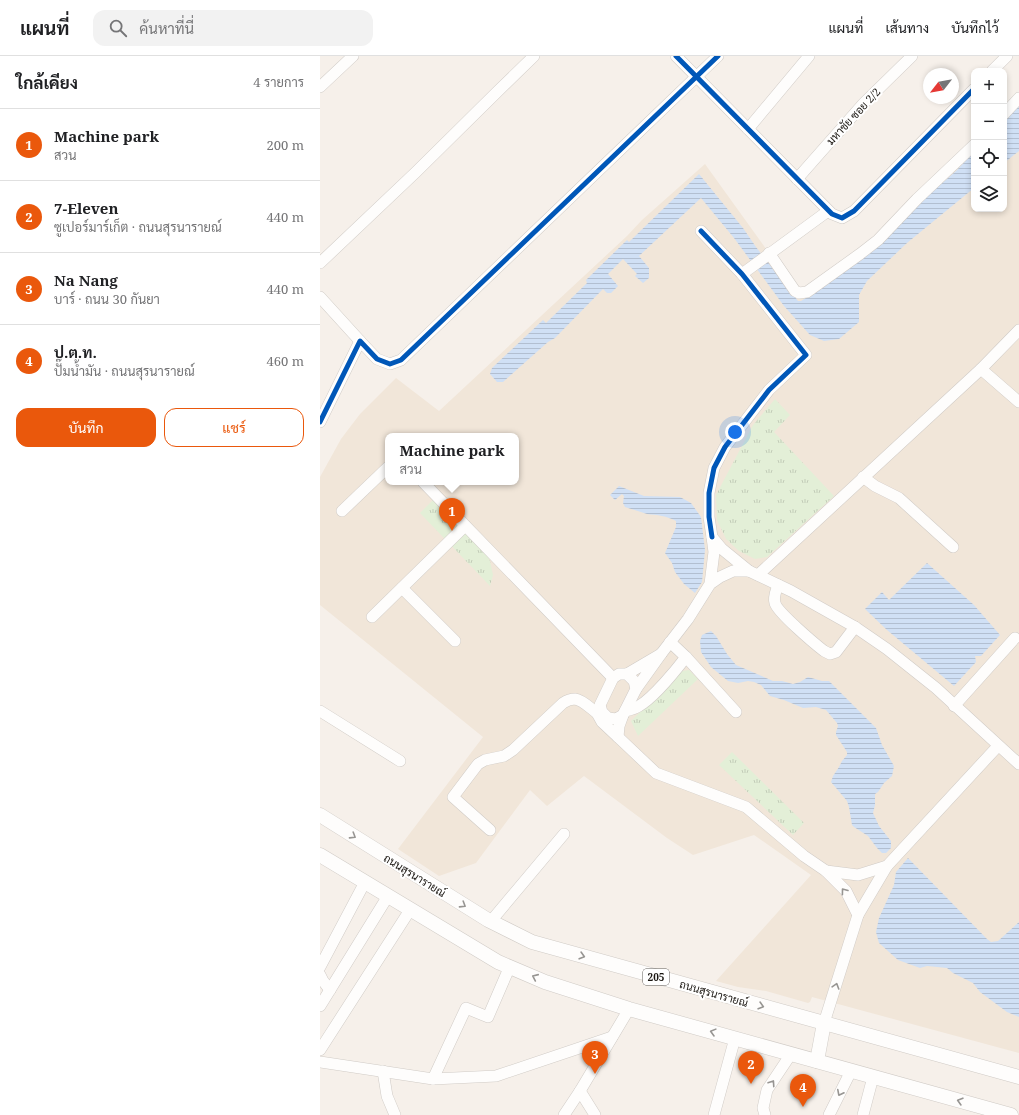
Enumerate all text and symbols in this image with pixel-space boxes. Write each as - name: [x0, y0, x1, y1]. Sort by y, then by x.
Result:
- search box: [93, 10, 373, 46]
- text: แผนที่: [20, 15, 69, 41]
- icon: search: [107, 17, 129, 39]
- text: ค้นหาที่นี่: [139, 18, 194, 38]
- text: แผนที่: [828, 18, 863, 37]
- text: เส้นทาง: [885, 18, 929, 37]
- text: บันทึกไว้: [951, 18, 999, 37]
- north arrow: [923, 68, 959, 104]
- map controls: [971, 68, 1007, 212]
- button: +: [971, 68, 1007, 104]
- text: ใกล้เคียง: [16, 71, 78, 94]
- text: 4 รายการ: [253, 73, 304, 91]
- street label: มหาชัย ซอย 2/2: [823, 84, 883, 148]
- button: −: [971, 104, 1007, 140]
- text: Machine park: [54, 126, 159, 146]
- text: 1: [25, 136, 33, 154]
- text: 200 m: [267, 136, 304, 154]
- button: locate: [971, 140, 1007, 176]
- text: สวน: [54, 146, 76, 164]
- button: layers: [971, 176, 1007, 212]
- text: 7-Eleven: [54, 198, 118, 218]
- text: 2: [25, 208, 33, 226]
- text: 440 m: [267, 208, 304, 226]
- text: ซูเปอร์มาร์เก็ต · ถนนสุรนารายณ์: [54, 218, 222, 236]
- text: Na Nang: [54, 270, 118, 290]
- text: 3: [25, 280, 33, 298]
- text: 440 m: [267, 280, 304, 298]
- text: บาร์ · ถนน 30 กันยา: [54, 290, 160, 308]
- text: ป.ต.ท.: [54, 342, 97, 362]
- text: 4: [25, 352, 33, 370]
- text: 460 m: [267, 352, 304, 370]
- text: ปั๊มน้ำมัน · ถนนสุรนารายณ์: [54, 362, 195, 380]
- button: บันทึก: [16, 408, 156, 447]
- button: แชร์: [164, 408, 304, 447]
- your location: [725, 422, 745, 442]
- popup: [385, 433, 519, 485]
- text: Machine park: [399, 440, 505, 460]
- text: สวน: [399, 460, 422, 478]
- pin: 1: [439, 498, 465, 531]
- one-way arrow: [349, 831, 356, 838]
- street label: ถนนสุรนารายณ์: [380, 850, 449, 902]
- one-way arrow: [842, 889, 849, 896]
- one-way arrow: [459, 900, 466, 907]
- one-way arrow: [578, 951, 585, 960]
- road number: 205: [643, 969, 669, 985]
- one-way arrow: [532, 974, 539, 982]
- street label: ถนนสุรนารายณ์: [677, 976, 750, 1012]
- one-way arrow: [831, 983, 840, 990]
- one-way arrow: [757, 1001, 764, 1010]
- one-way arrow: [710, 1028, 717, 1037]
- pin: 3: [582, 1041, 608, 1074]
- pin: 2: [738, 1051, 764, 1084]
- pin: 4: [790, 1074, 816, 1107]
- one-way arrow: [767, 1080, 775, 1087]
- one-way arrow: [837, 1088, 844, 1096]
- one-way arrow: [956, 1097, 963, 1106]

